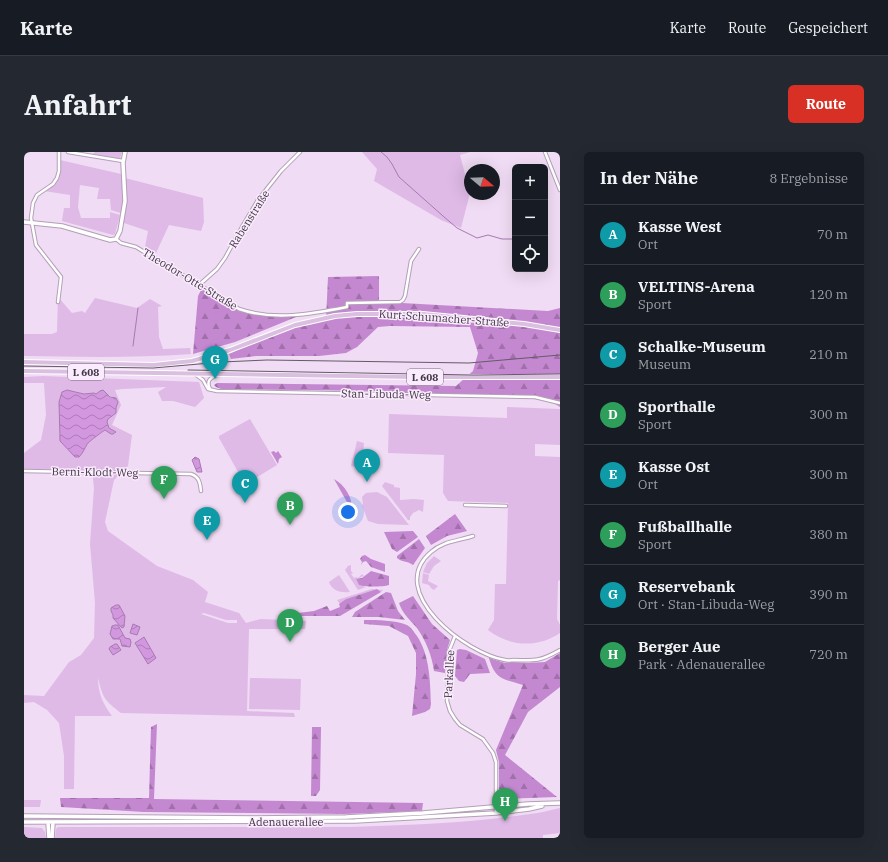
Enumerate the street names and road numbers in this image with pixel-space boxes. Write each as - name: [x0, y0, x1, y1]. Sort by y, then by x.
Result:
- street label: Rabenstraße: [226, 187, 272, 251]
- street label: Theodor-Otte-Straße: [140, 245, 240, 313]
- street label: Kurt-Schumacher-Straße: [378, 306, 510, 330]
- road number: L 608: [68, 364, 104, 380]
- road number: L 608: [407, 369, 443, 385]
- street label: Stan-Libuda-Weg: [341, 386, 431, 402]
- street label: Berni-Klodt-Weg: [51, 464, 139, 480]
- street label: Parkallee: [441, 649, 457, 699]
- street label: Adenauerallee: [248, 815, 324, 829]

